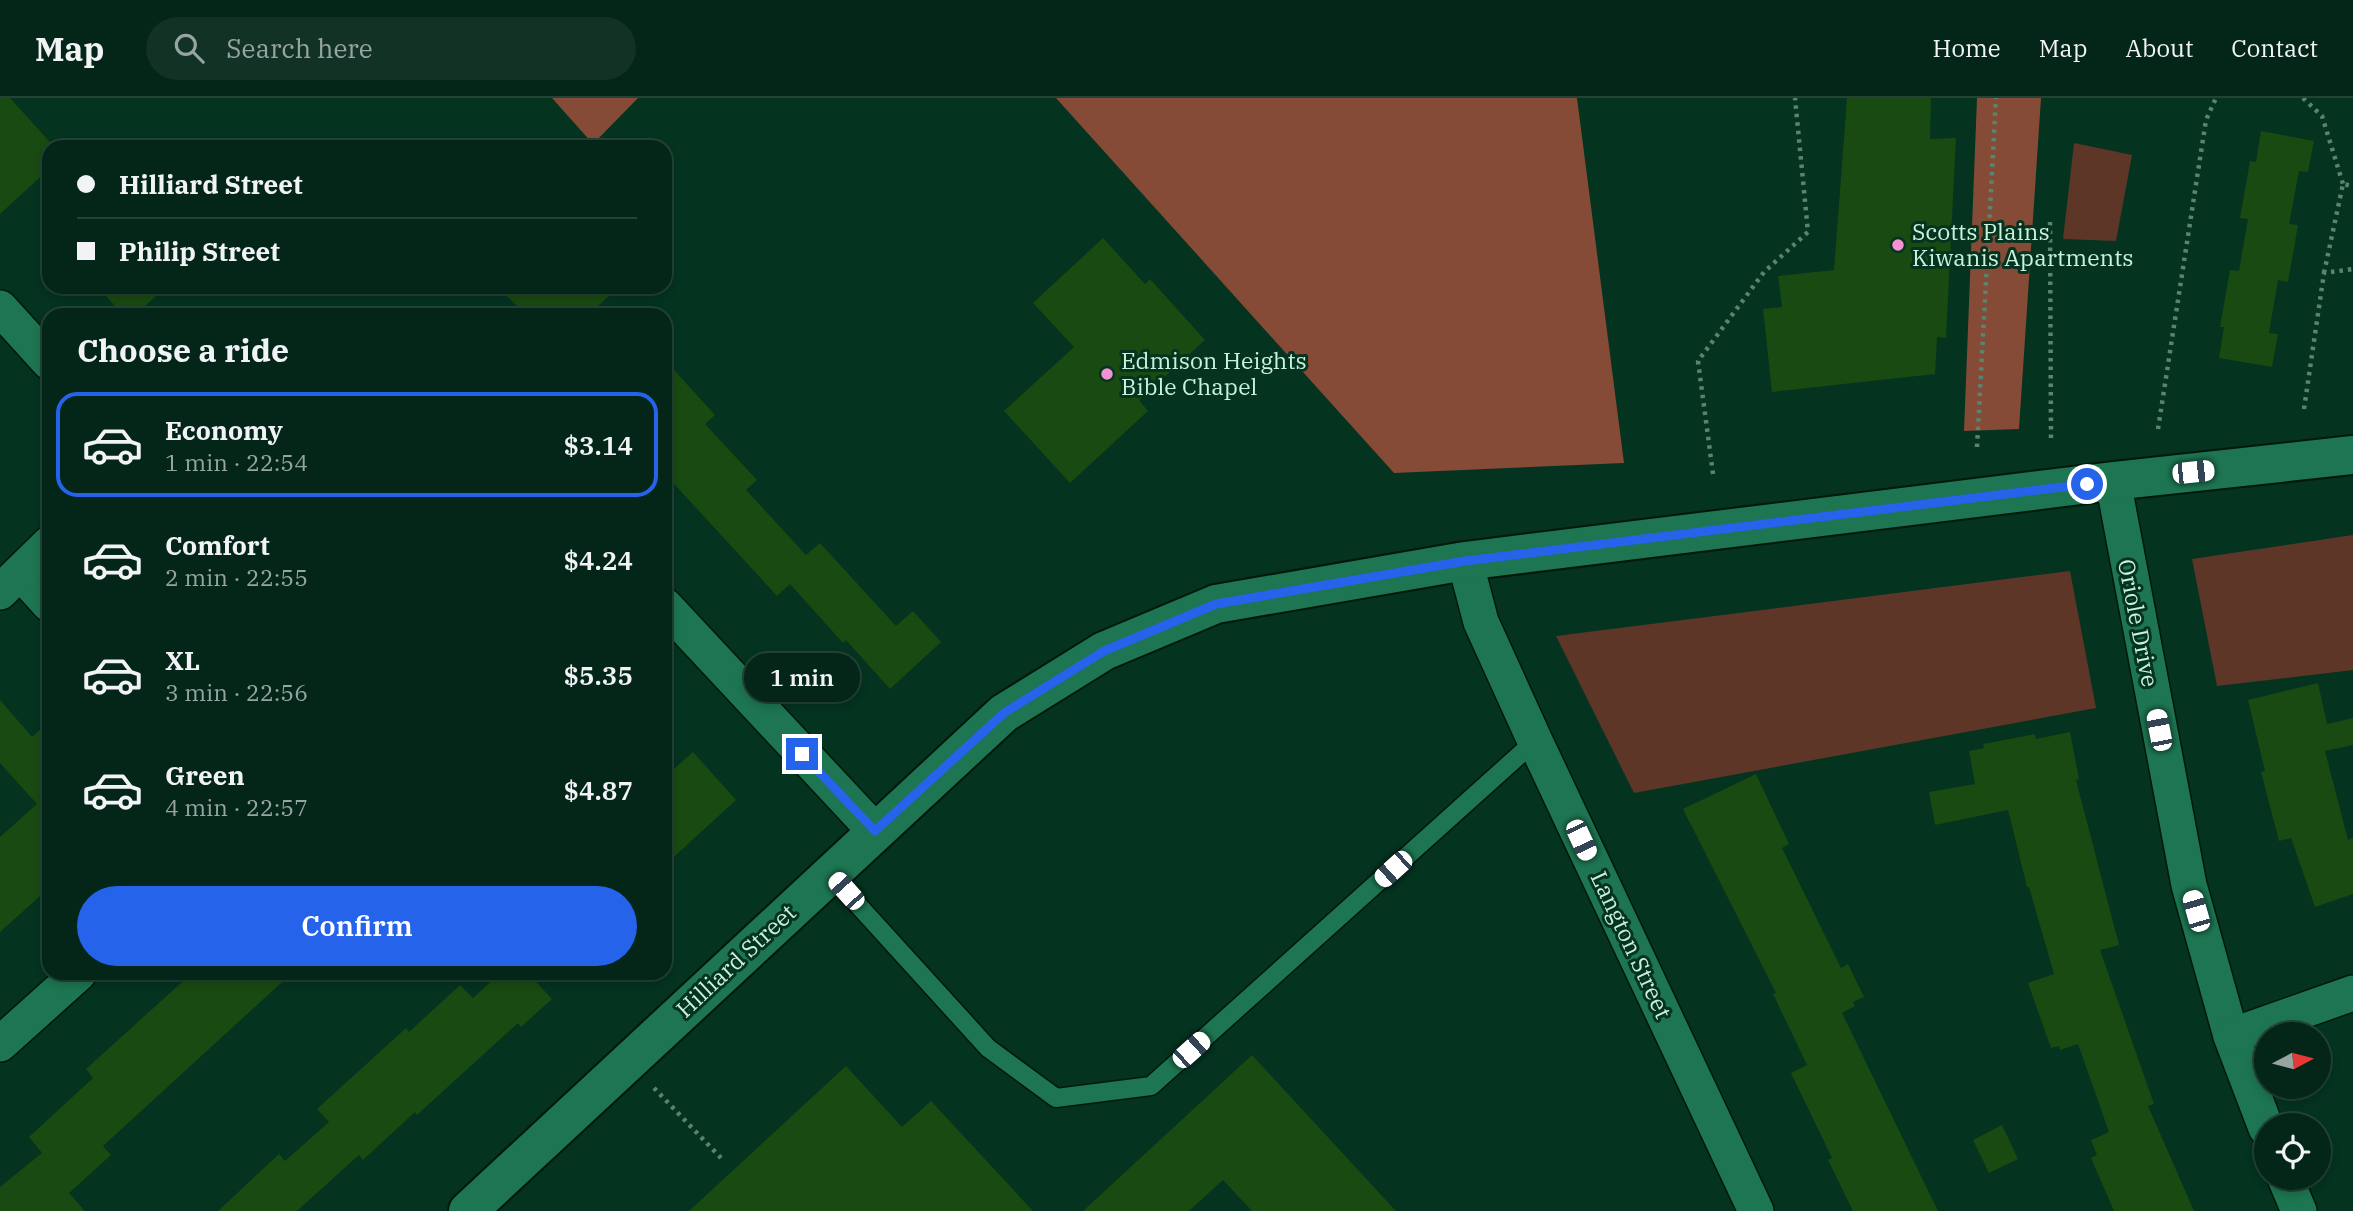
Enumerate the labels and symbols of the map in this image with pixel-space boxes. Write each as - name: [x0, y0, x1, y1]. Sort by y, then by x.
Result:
- place label: Scotts Plains Kiwanis Apartments: [1912, 216, 2134, 272]
- marker: Scotts Plains Kiwanis Apartments: [1890, 237, 1906, 253]
- place label: Edmison Heights Bible Chapel: [1121, 345, 1307, 401]
- marker: Edmison Heights Bible Chapel: [1099, 366, 1115, 382]
- car: [2172, 459, 2215, 485]
- route start: [2071, 468, 2103, 500]
- street label: Oriole Drive: [2112, 556, 2166, 689]
- callout: 1 min: [744, 652, 860, 702]
- car: [2145, 707, 2174, 753]
- route end: [786, 738, 818, 770]
- car: [1563, 817, 1600, 863]
- car: [1371, 847, 1416, 891]
- street label: Langton Street: [1585, 866, 1679, 1023]
- car: [825, 868, 868, 914]
- car: [2181, 888, 2212, 934]
- street label: Hilliard Street: [669, 897, 802, 1023]
- north arrow: [2254, 1022, 2331, 1099]
- car: [1169, 1028, 1214, 1072]

